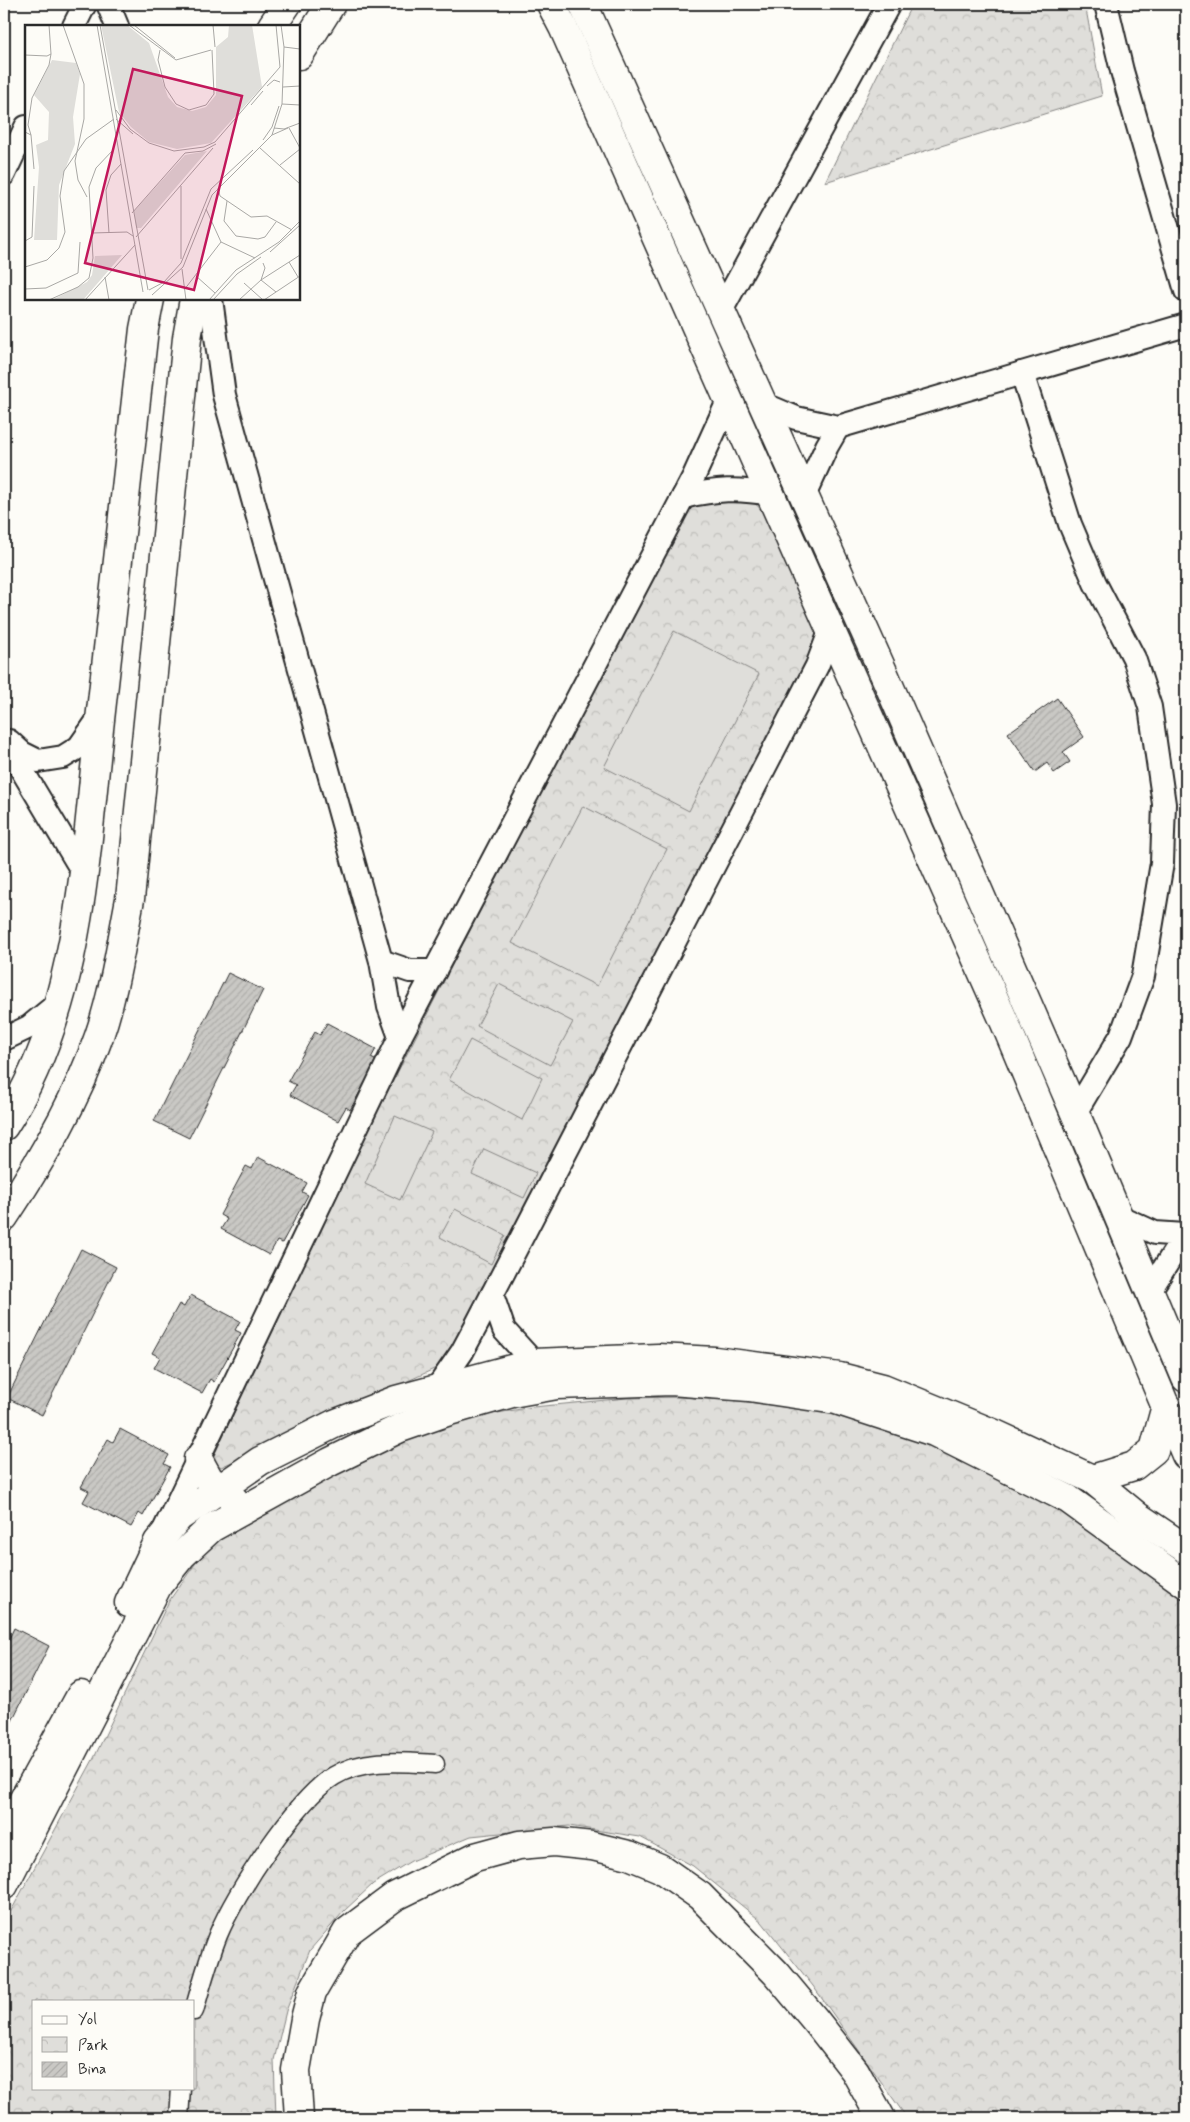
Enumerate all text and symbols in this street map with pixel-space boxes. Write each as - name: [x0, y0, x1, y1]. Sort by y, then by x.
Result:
- inset map: [25, 25, 300, 300]
- legend: [32, 2000, 195, 2090]
- text: Yol: [78, 2010, 97, 2030]
- text: Park: [78, 2036, 108, 2056]
- text: Bina: [78, 2060, 106, 2080]

